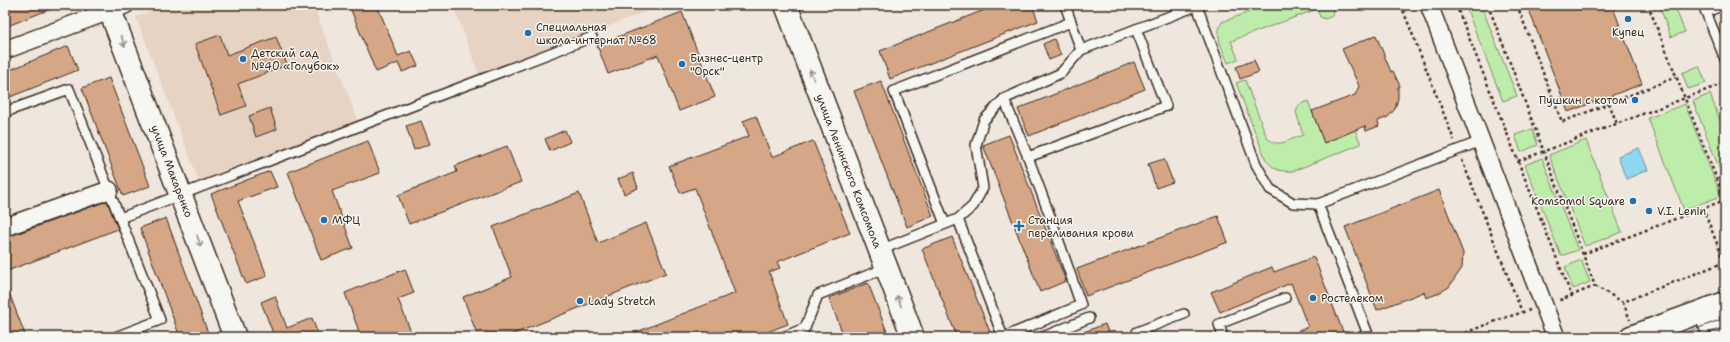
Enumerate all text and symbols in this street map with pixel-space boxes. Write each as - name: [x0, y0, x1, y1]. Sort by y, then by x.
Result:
- marker: Купец: [1623, 14, 1633, 24]
- place label: Специальная школа-интернат №68: [536, 20, 657, 48]
- place label: Купец: [1612, 25, 1644, 40]
- marker: Специальная школа-интернат №68: [523, 28, 533, 38]
- one-way arrow: [119, 35, 127, 47]
- place label: Детский сад №40 «Голубок»: [251, 46, 340, 74]
- place label: Бизнес-центр "Орск": [690, 51, 763, 79]
- marker: Детский сад №40 «Голубок»: [238, 54, 248, 64]
- marker: Бизнес-центр "Орск": [677, 59, 687, 69]
- one-way arrow: [808, 69, 816, 81]
- street label: улица Ленинского Комсомола: [812, 92, 885, 251]
- place label: Пушкин с котом: [1539, 93, 1627, 108]
- marker: Пушкин с котом: [1630, 95, 1640, 105]
- street label: улица Макаренко: [147, 123, 196, 220]
- place label: Komsomol Square: [1531, 194, 1625, 209]
- marker: Komsomol Square: [1628, 196, 1638, 206]
- place label: V.I. Lenin: [1657, 204, 1707, 219]
- marker: V.I. Lenin: [1644, 206, 1654, 216]
- place label: МФЦ: [332, 213, 360, 228]
- place label: Станция переливания крови: [1028, 213, 1134, 241]
- marker: МФЦ: [319, 215, 329, 225]
- marker: Станция переливания крови: [1013, 220, 1025, 232]
- one-way arrow: [195, 235, 203, 247]
- place label: Ростелеком: [1321, 291, 1384, 306]
- marker: Ростелеком: [1308, 293, 1318, 303]
- place label: Lady Stretch: [588, 294, 656, 309]
- one-way arrow: [895, 295, 903, 307]
- marker: Lady Stretch: [575, 296, 585, 306]

